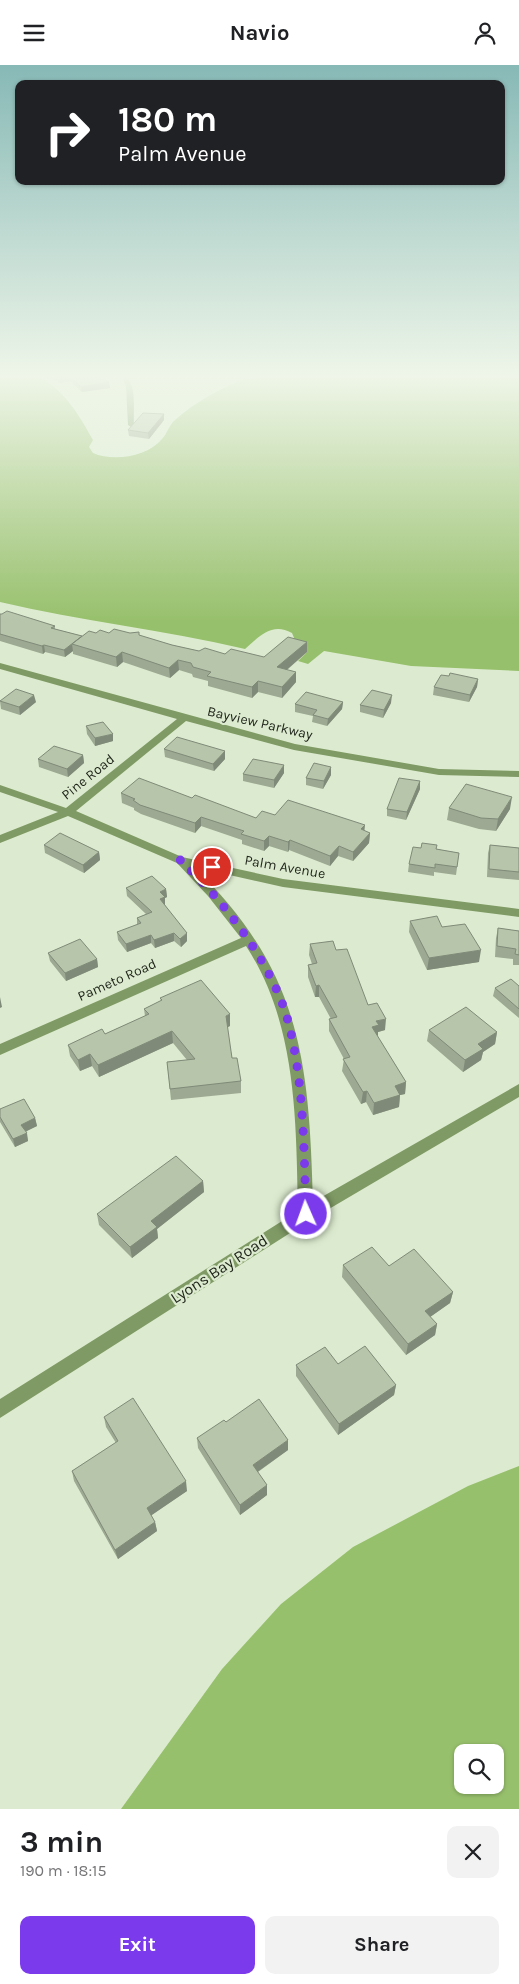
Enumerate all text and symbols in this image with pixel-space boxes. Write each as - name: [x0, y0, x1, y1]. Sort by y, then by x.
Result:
- icon: menu: [20, 19, 48, 47]
- icon: person: [471, 19, 499, 47]
- text: Navio: [230, 20, 289, 46]
- text: 180 m: [118, 99, 217, 140]
- icon: right: [35, 100, 100, 165]
- text: Palm Avenue: [118, 141, 247, 167]
- street label: Bayview Parkway: [206, 703, 315, 743]
- street label: Pine Road: [58, 751, 118, 803]
- pin: [191, 846, 233, 888]
- street label: Palm Avenue: [243, 852, 327, 882]
- icon: arrive: [198, 853, 226, 881]
- street label: Pameto Road: [75, 955, 159, 1005]
- position arrow: [279, 1187, 331, 1239]
- street label: Lyons Bay Road: [167, 1231, 271, 1307]
- map controls: [454, 1744, 504, 1794]
- button: search: [454, 1744, 504, 1794]
- text: 3 min: [20, 1824, 103, 1860]
- button: close: [447, 1826, 499, 1878]
- text: 190 m · 18:15: [20, 1861, 106, 1880]
- button: Exit: [20, 1916, 255, 1974]
- button: Share: [265, 1916, 499, 1974]

